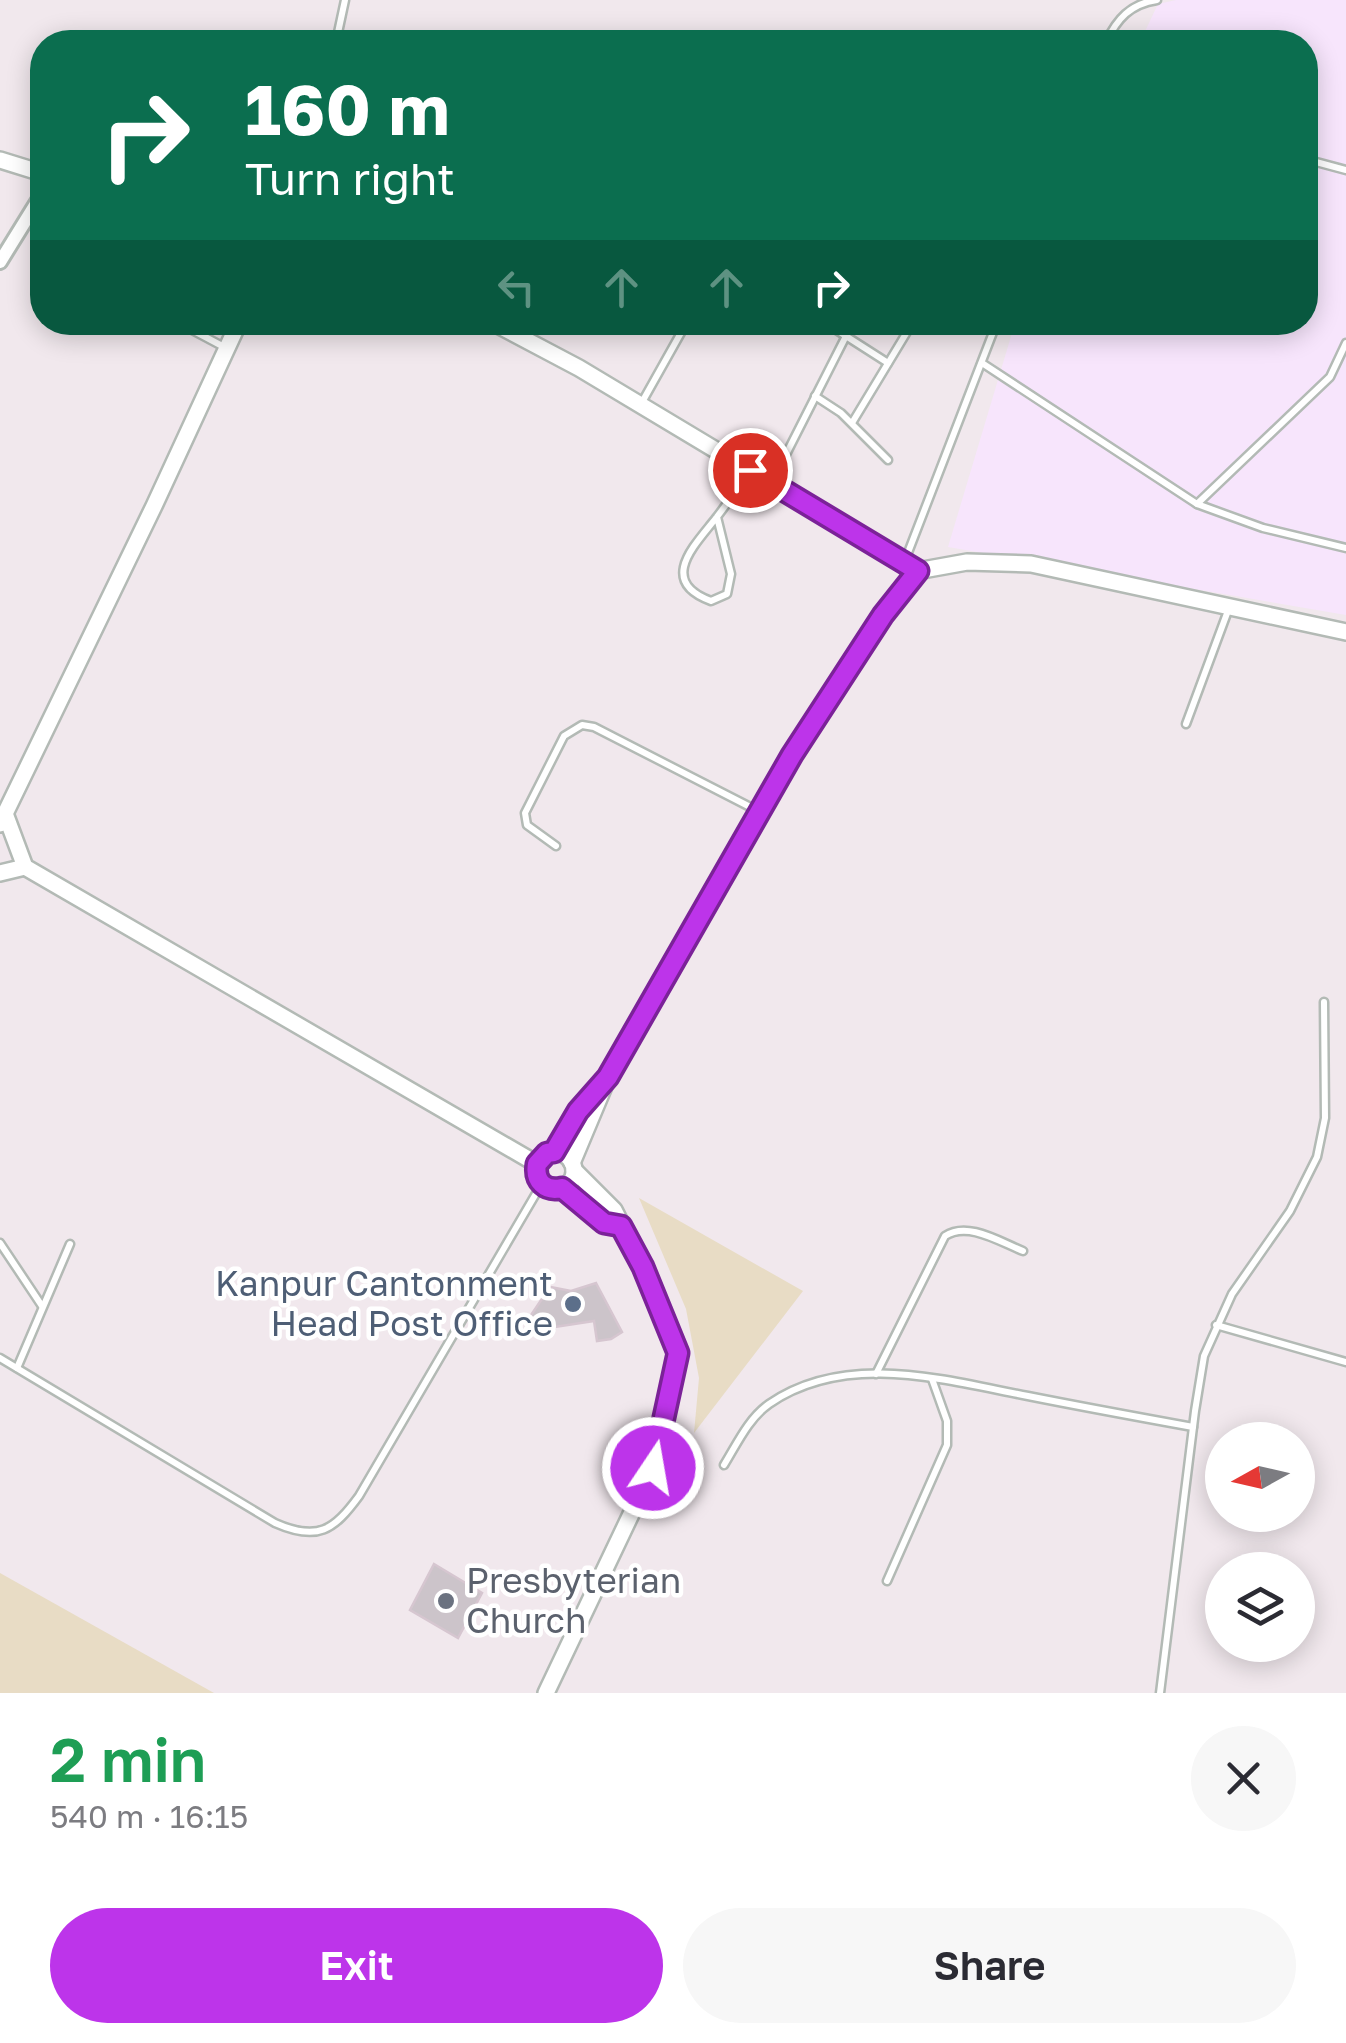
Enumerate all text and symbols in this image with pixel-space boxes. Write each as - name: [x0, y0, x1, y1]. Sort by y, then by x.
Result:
- text: 160 m: [245, 66, 450, 150]
- icon: right: [80, 70, 210, 200]
- text: Turn right: [245, 151, 455, 205]
- icon: left: [489, 260, 544, 315]
- icon: ahead: [594, 260, 649, 315]
- icon: ahead: [699, 260, 754, 315]
- icon: right: [804, 260, 859, 315]
- pin: [708, 428, 793, 513]
- icon: arrive: [723, 443, 778, 498]
- place label: Kanpur Cantonment Head Post Office: [215, 1262, 553, 1344]
- marker: Kanpur Cantonment Head Post Office: [562, 1293, 584, 1315]
- position arrow: [601, 1416, 705, 1520]
- north arrow: [1205, 1422, 1315, 1532]
- map controls: [1205, 1422, 1315, 1662]
- button: layers: [1205, 1552, 1315, 1662]
- place label: Presbyterian Church: [466, 1559, 681, 1641]
- marker: Presbyterian Church: [435, 1590, 457, 1612]
- text: 2 min: [50, 1723, 206, 1795]
- button: close: [1191, 1726, 1296, 1831]
- text: 540 m · 16:15: [50, 1797, 248, 1835]
- button: Exit: [50, 1908, 663, 2023]
- button: Share: [683, 1908, 1296, 2023]

